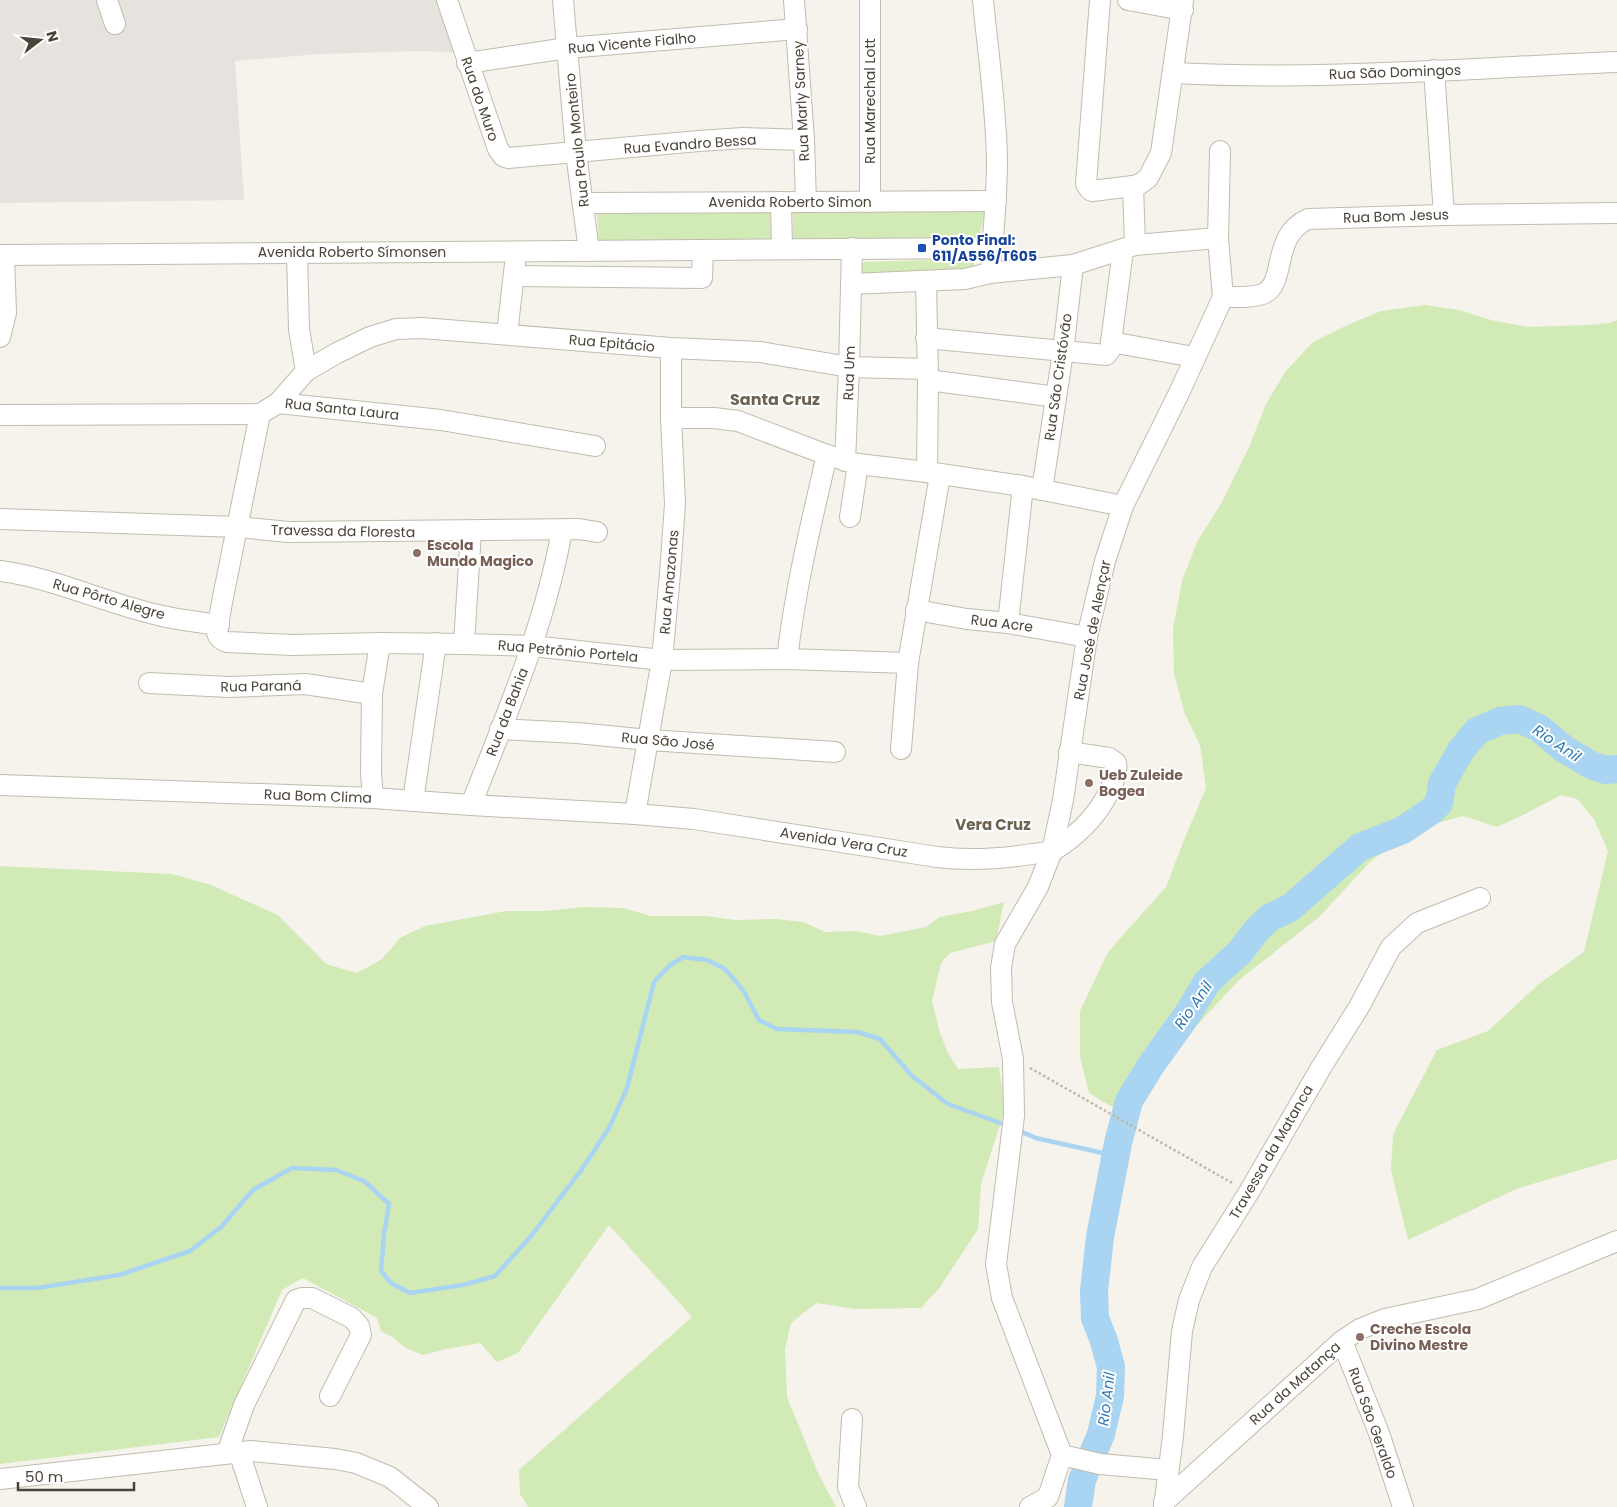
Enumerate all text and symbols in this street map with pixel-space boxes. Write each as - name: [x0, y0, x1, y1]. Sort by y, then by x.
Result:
- north arrow: [15, 15, 65, 65]
- street label: Rua Vicente Fialho: [567, 27, 697, 59]
- text: N: [41, 29, 64, 44]
- street label: Rua Marechal Lott: [860, 38, 880, 164]
- street label: Rua Marly Sarney: [788, 40, 814, 162]
- street label: Rua do Muro: [456, 54, 504, 144]
- street label: Rua São Domingos: [1328, 60, 1462, 84]
- street label: Rua Paulo Monteiro: [560, 72, 594, 208]
- street label: Rua Evandro Bessa: [623, 129, 757, 159]
- street label: Avenida Roberto Simon: [708, 192, 872, 212]
- street label: Rua Bom Jesus: [1343, 204, 1449, 228]
- place label: Ponto Final: 611/A556/T605: [932, 230, 1037, 266]
- street label: Avenida Roberto Símonsen: [258, 242, 446, 262]
- marker: Ponto Final: 611/A556/T605: [916, 242, 928, 254]
- street label: Rua São Cristóvão: [1039, 312, 1077, 442]
- street label: Rua Epitácio: [568, 329, 656, 357]
- street label: Rua Um: [838, 345, 860, 401]
- district label: Santa Cruz: [730, 388, 820, 411]
- street label: Rua Santa Laura: [284, 393, 400, 425]
- street label: Travessa da Floresta: [271, 520, 415, 542]
- street label: Rua Amazonas: [654, 529, 684, 635]
- place label: Escola Mundo Magico: [427, 535, 534, 571]
- marker: Escola Mundo Magico: [411, 547, 423, 559]
- street label: Rua José de Alençar: [1069, 558, 1115, 702]
- street label: Rua Pôrto Alegre: [51, 573, 168, 625]
- street label: Rua Acre: [970, 609, 1035, 637]
- street label: Rua Petrônio Portela: [497, 635, 639, 667]
- street label: Rua da Bahia: [481, 665, 533, 759]
- street label: Rua Paraná: [220, 675, 302, 697]
- water label: Rio Anil: [1529, 719, 1585, 767]
- street label: Rua São José: [621, 727, 716, 755]
- place label: Ueb Zuleide Bogea: [1099, 765, 1183, 801]
- marker: Ueb Zuleide Bogea: [1083, 777, 1095, 789]
- street label: Rua Bom Clima: [264, 784, 372, 808]
- district label: Vera Cruz: [955, 814, 1031, 835]
- street label: Avenida Vera Cruz: [779, 822, 909, 862]
- water label: Rio Anil: [1169, 977, 1217, 1033]
- street label: Travessa da Matanca: [1224, 1081, 1318, 1223]
- place label: Creche Escola Divino Mestre: [1370, 1319, 1471, 1355]
- marker: Creche Escola Divino Mestre: [1354, 1331, 1366, 1343]
- street label: Rua da Matança: [1245, 1337, 1345, 1429]
- street label: Rua São Geraldo: [1344, 1365, 1402, 1482]
- water label: Rio Anil: [1092, 1371, 1120, 1427]
- scale bar: [18, 1460, 134, 1492]
- text: 50 m: [25, 1466, 63, 1487]

